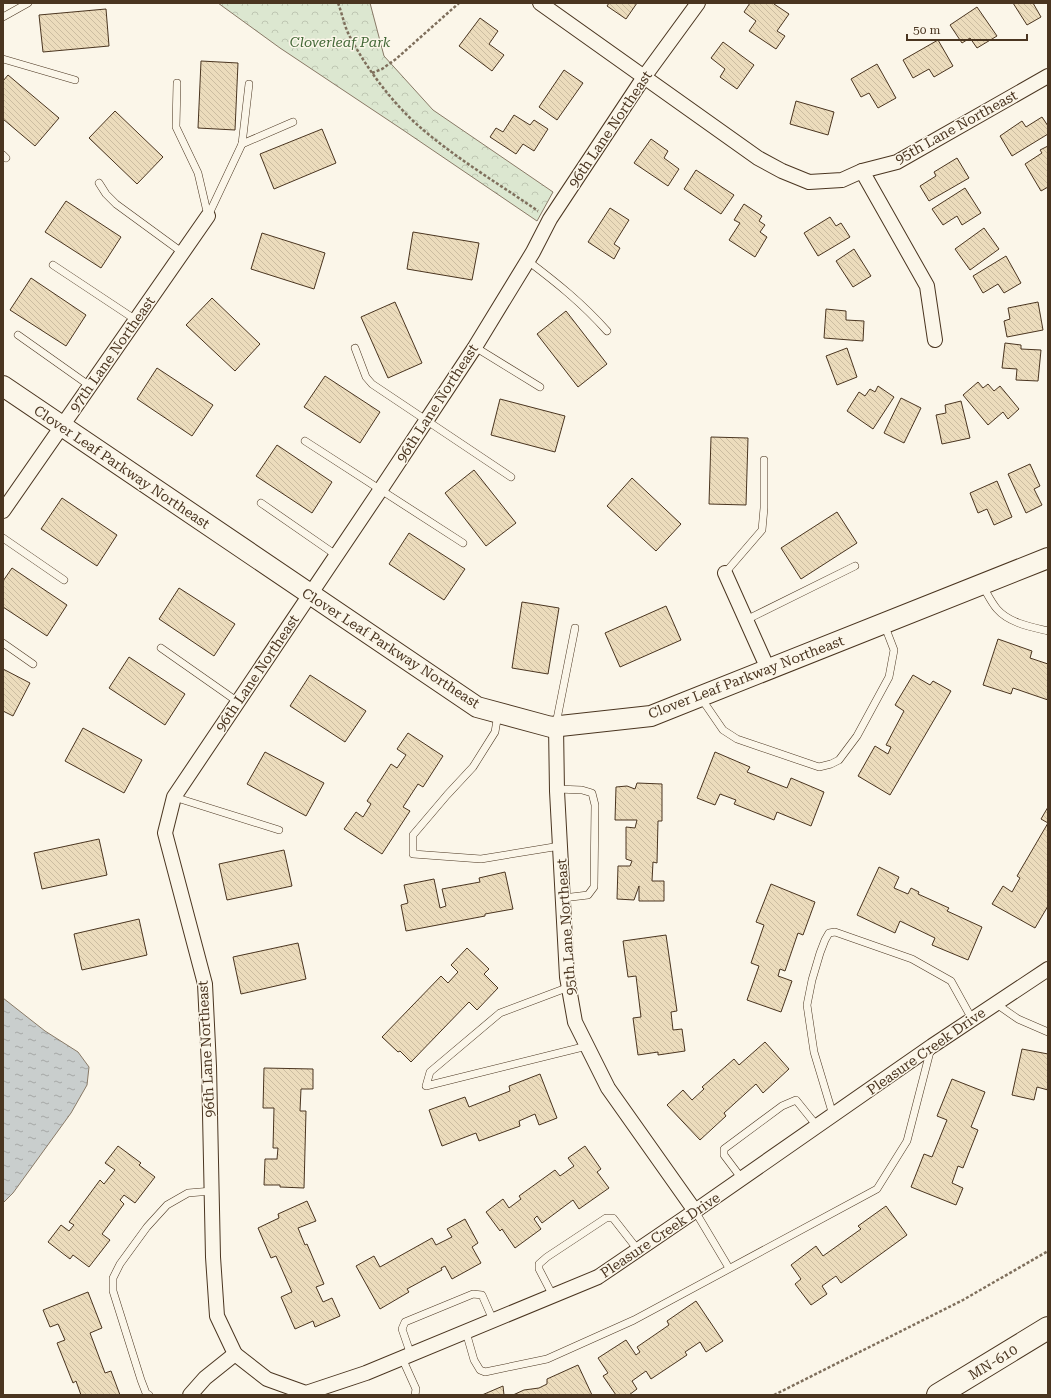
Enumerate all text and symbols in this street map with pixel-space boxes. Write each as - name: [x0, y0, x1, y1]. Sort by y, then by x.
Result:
- scale bar: [907, 16, 1027, 42]
- text: 50 m: [913, 23, 940, 37]
- park label: Cloverleaf Park: [290, 34, 391, 50]
- street label: 96th Lane Northeast: [565, 68, 655, 190]
- street label: 95th Lane Northeast: [892, 87, 1020, 167]
- street label: 97th Lane Northeast: [66, 293, 158, 415]
- street label: 96th Lane Northeast: [393, 341, 481, 465]
- street label: Clover Leaf Parkway Northeast: [31, 402, 213, 532]
- street label: Clover Leaf Parkway Northeast: [299, 585, 483, 711]
- street label: 96th Lane Northeast: [212, 612, 302, 734]
- street label: Clover Leaf Parkway Northeast: [646, 632, 846, 722]
- street label: 95th Lane Northeast: [553, 858, 579, 996]
- street label: 96th Lane Northeast: [194, 980, 218, 1118]
- street label: Pleasure Creek Drive: [864, 1004, 988, 1098]
- street label: Pleasure Creek Drive: [597, 1189, 723, 1281]
- street label: MN-610: [966, 1341, 1020, 1383]

